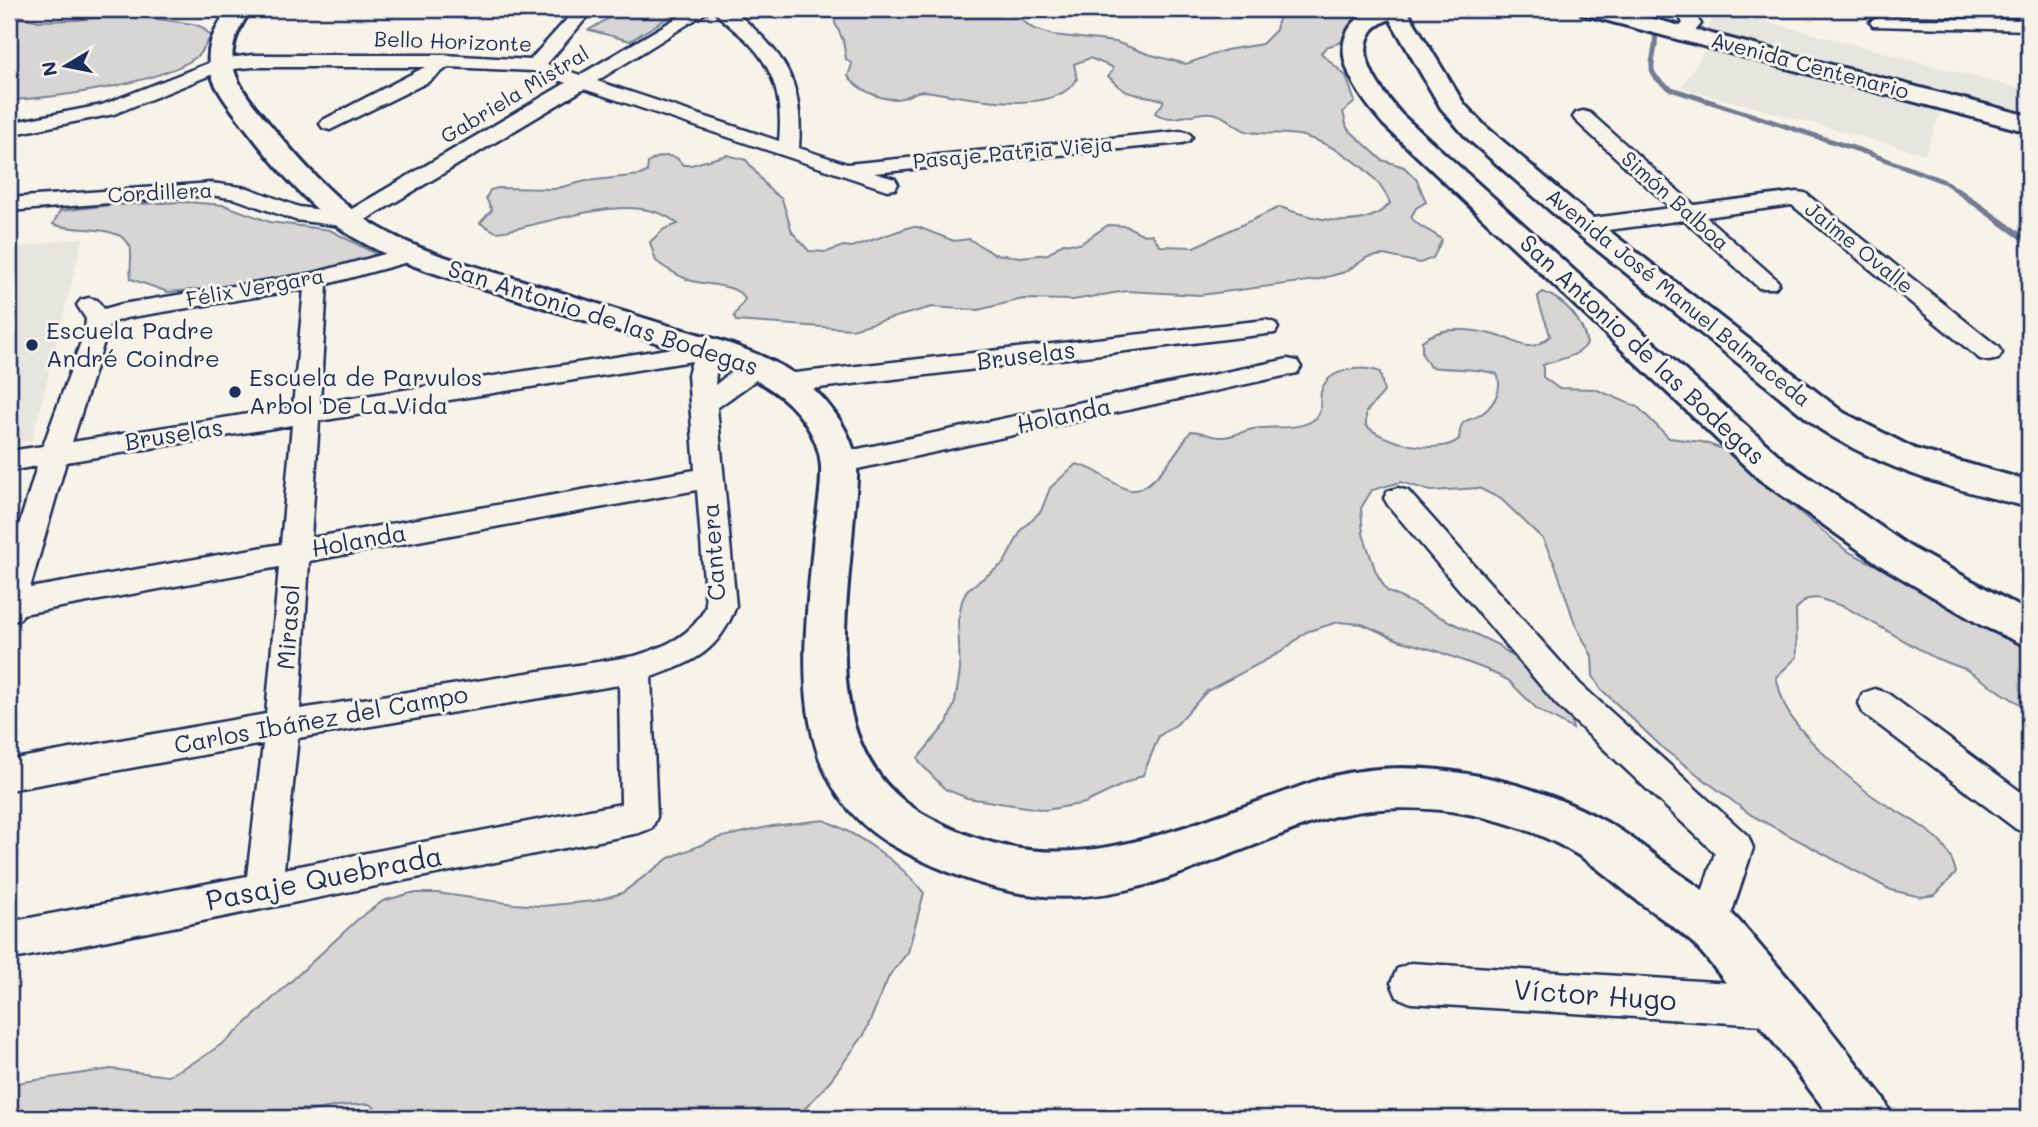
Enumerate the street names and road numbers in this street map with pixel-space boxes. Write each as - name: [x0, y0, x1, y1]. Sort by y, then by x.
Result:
- street label: Bello Horizonte: [374, 24, 533, 57]
- street label: Avenida Centenario: [1708, 25, 1912, 104]
- street label: Gabriela Mistral: [435, 39, 593, 149]
- street label: Pasaje Patria Vieja: [912, 129, 1114, 174]
- street label: Simón Balboa: [1616, 144, 1736, 255]
- street label: Cordillera: [107, 175, 213, 208]
- street label: Avenida José Manuel Balmaceda: [1541, 182, 1817, 412]
- street label: Jaime Ovalle: [1800, 195, 1920, 299]
- street label: San Antonio de las Bodegas: [1514, 227, 1772, 471]
- street label: San Antonio de las Bodegas: [444, 252, 763, 381]
- street label: Félix Vergara: [184, 261, 326, 312]
- street label: Bruselas: [975, 333, 1077, 376]
- street label: Holanda: [1014, 389, 1114, 440]
- street label: Bruselas: [122, 410, 225, 457]
- street label: Cantera: [694, 502, 731, 602]
- street label: Holanda: [309, 516, 409, 563]
- street label: Mirasol: [269, 583, 306, 671]
- street label: Carlos Ibáñez del Campo: [171, 677, 470, 760]
- street label: Pasaje Quebrada: [202, 836, 445, 918]
- street label: Víctor Hugo: [1512, 970, 1678, 1018]

